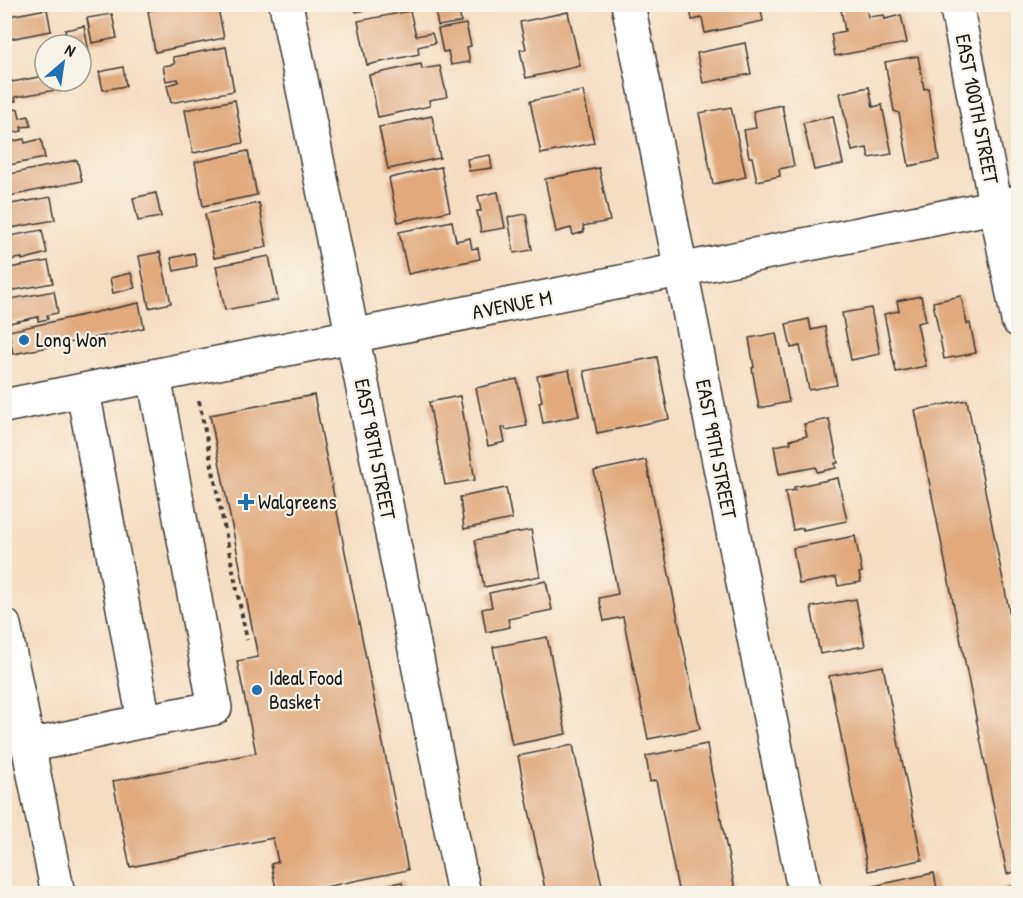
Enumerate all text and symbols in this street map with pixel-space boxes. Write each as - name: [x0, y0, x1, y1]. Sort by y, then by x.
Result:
- street label: EAST 100TH STREET: [949, 31, 1006, 187]
- north arrow: [33, 33, 93, 93]
- text: N: [61, 38, 80, 62]
- street label: AVENUE M: [470, 283, 554, 326]
- place label: Long Won: [36, 325, 107, 354]
- marker: Long Won: [17, 333, 31, 347]
- street label: EAST 98TH STREET: [348, 376, 404, 523]
- street label: EAST 99TH STREET: [689, 377, 744, 522]
- place label: Walgreens: [258, 487, 336, 516]
- marker: Walgreens: [239, 495, 253, 509]
- place label: Ideal Food Basket: [269, 663, 342, 716]
- marker: Ideal Food Basket: [250, 683, 264, 697]

